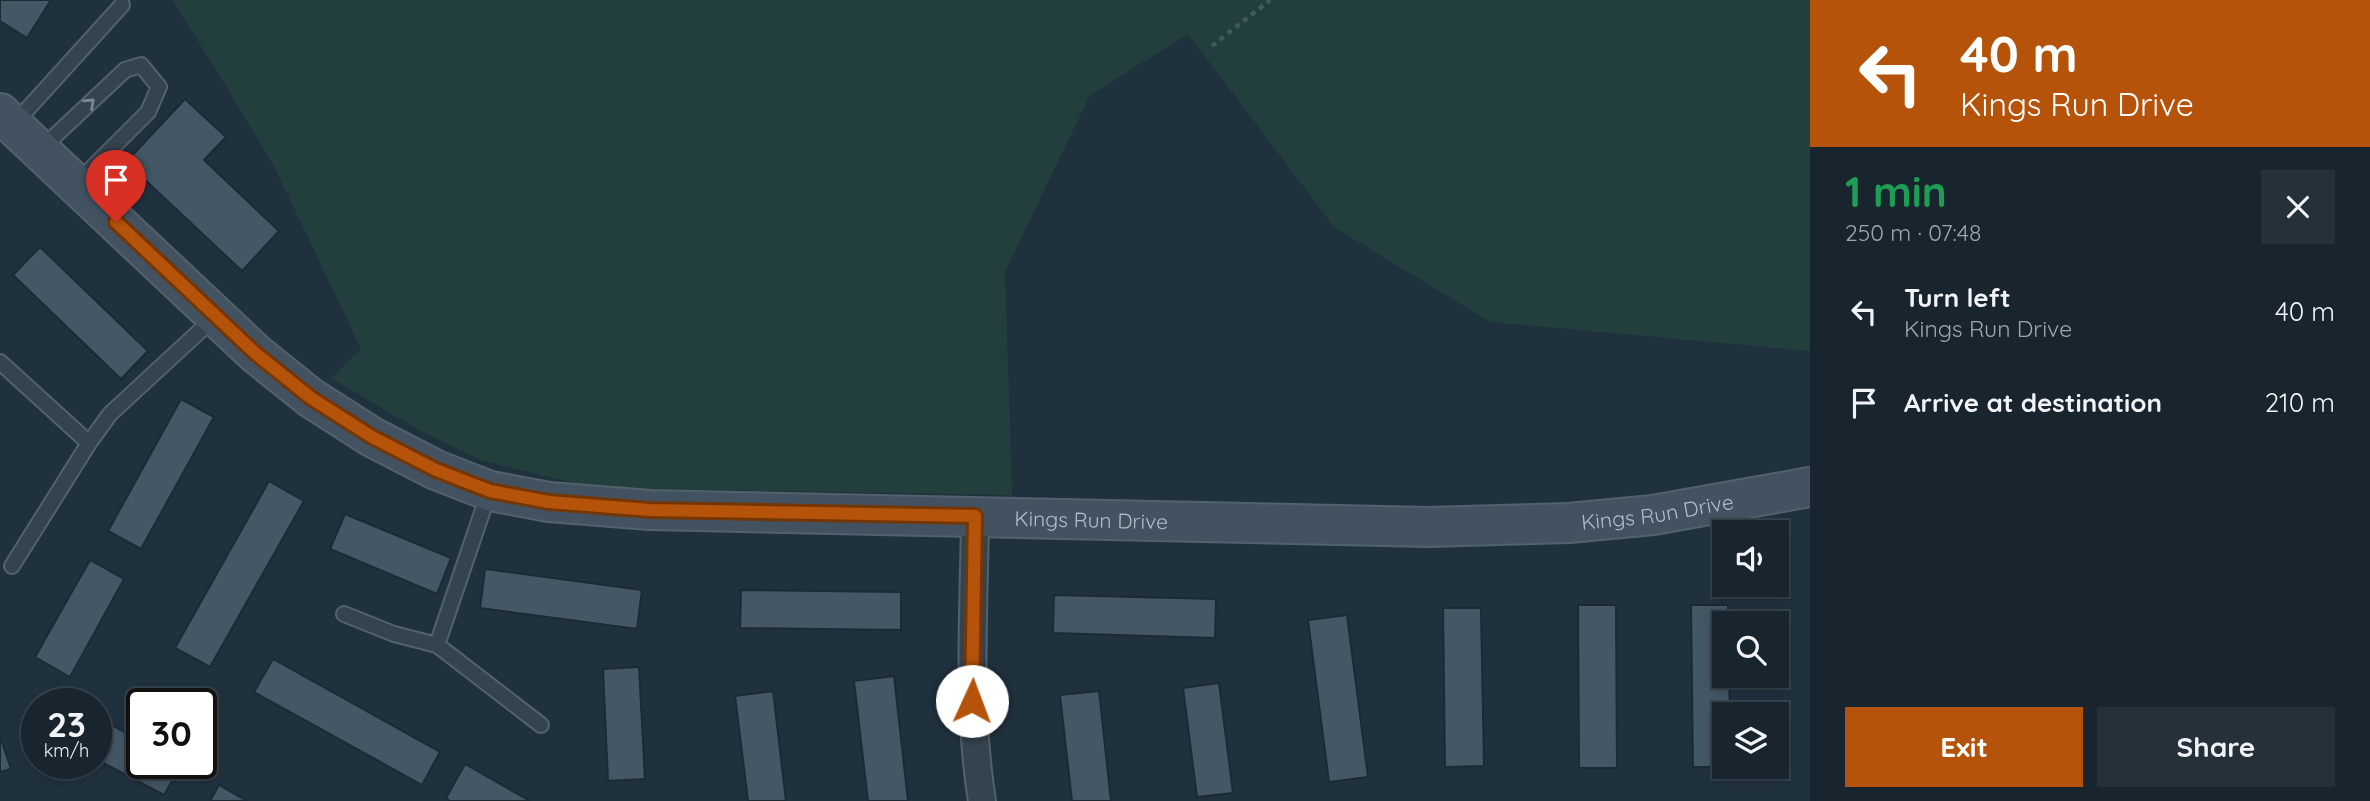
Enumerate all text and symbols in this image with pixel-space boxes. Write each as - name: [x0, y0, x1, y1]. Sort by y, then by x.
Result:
- text: 40 m: [1960, 23, 2078, 84]
- icon: left: [1845, 28, 1936, 119]
- text: Kings Run Drive: [1960, 84, 2194, 124]
- one-way arrow: [82, 99, 95, 112]
- pin: [86, 150, 146, 222]
- icon: arrive: [97, 161, 135, 199]
- text: 1 min: [1845, 165, 1947, 218]
- button: close: [2261, 170, 2335, 244]
- text: 250 m · 07:48: [1845, 218, 1981, 247]
- text: Turn left: [1904, 281, 2011, 314]
- icon: left: [1845, 293, 1883, 331]
- text: 40 m: [2275, 295, 2335, 328]
- text: Kings Run Drive: [1904, 314, 2072, 343]
- icon: arrive: [1845, 384, 1883, 422]
- text: Arrive at destination: [1904, 386, 2162, 419]
- text: 210 m: [2265, 386, 2335, 419]
- street label: Kings Run Drive: [1580, 488, 1736, 535]
- street label: Kings Run Drive: [1014, 505, 1168, 534]
- map controls: [1712, 520, 1789, 779]
- button: sound: [1712, 520, 1789, 597]
- button: search: [1712, 611, 1789, 688]
- position arrow: [935, 664, 1009, 738]
- speed limit sign: 30: [126, 688, 217, 779]
- text: 23: [47, 702, 86, 746]
- button: layers: [1712, 702, 1789, 779]
- button: Exit: [1845, 707, 2083, 787]
- button: Share: [2097, 707, 2335, 787]
- text: km/h: [44, 739, 89, 762]

